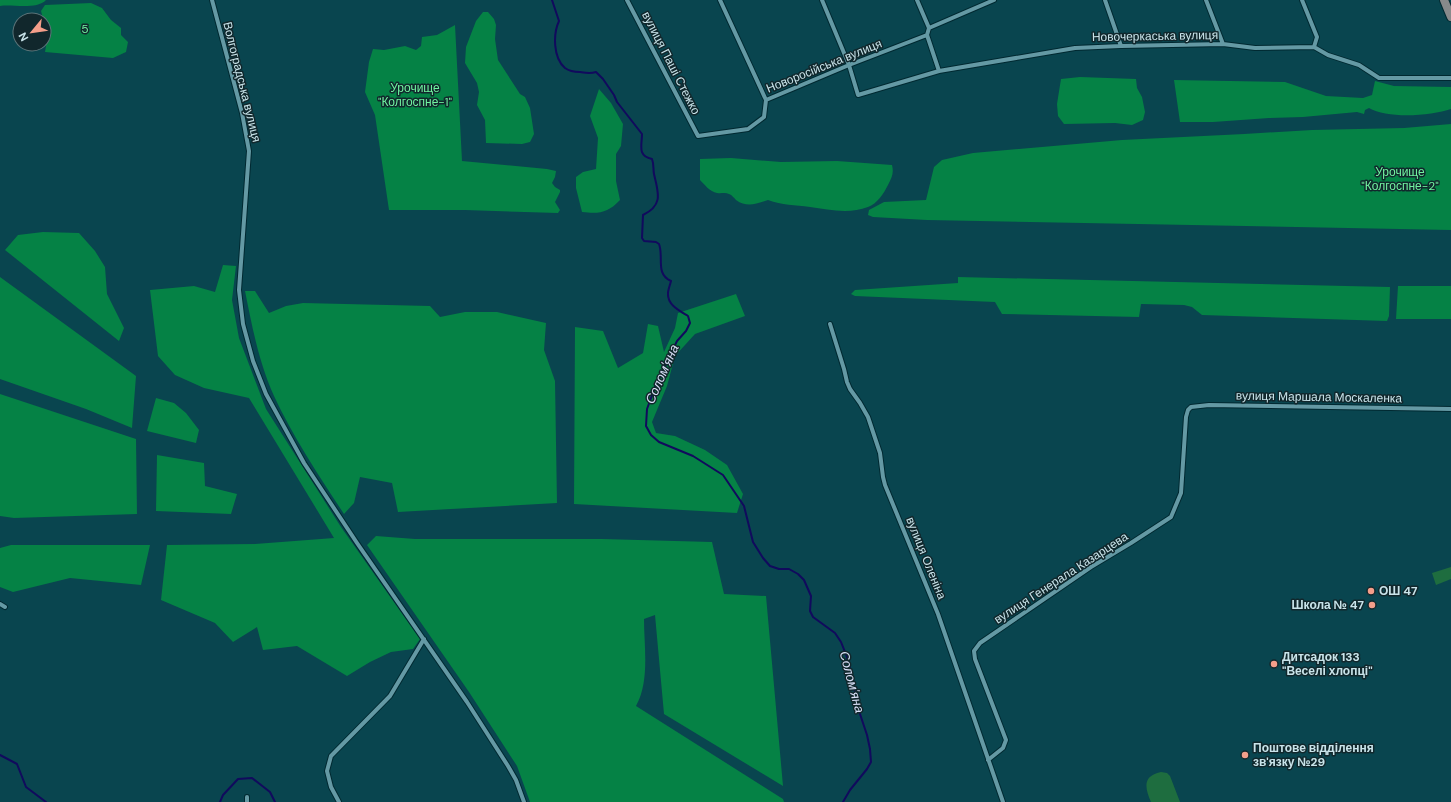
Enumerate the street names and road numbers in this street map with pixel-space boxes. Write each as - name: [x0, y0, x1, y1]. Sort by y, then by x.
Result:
- street label: вулиця Паші Стежко: [638, 9, 704, 118]
- street label: Волгоградська вулиця: [219, 20, 265, 144]
- street label: Новочеркаська вулиця: [1092, 27, 1218, 45]
- street label: Новоросійська вулиця: [764, 35, 884, 97]
- street label: вулиця Маршала Москаленка: [1236, 388, 1403, 406]
- street label: вулиця Оленіна: [902, 514, 950, 602]
- street label: вулиця Генерала Казарцева: [991, 528, 1131, 627]

